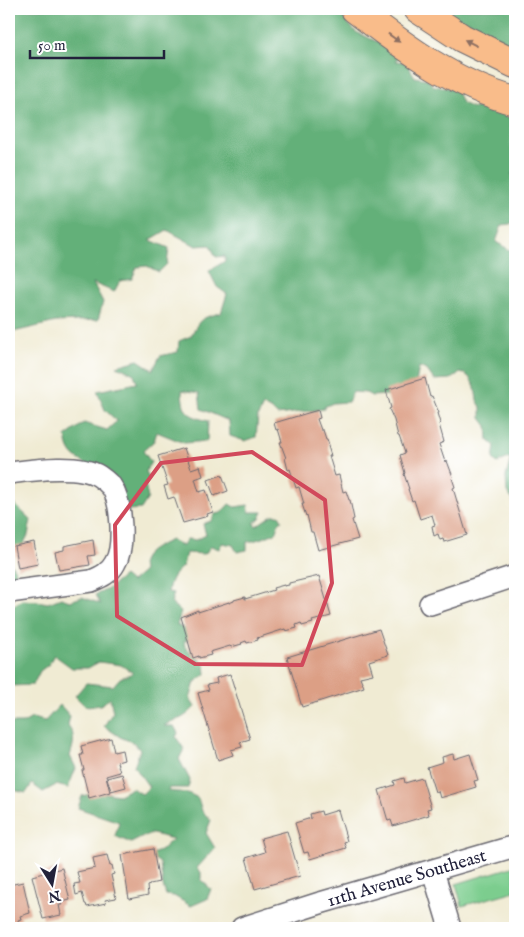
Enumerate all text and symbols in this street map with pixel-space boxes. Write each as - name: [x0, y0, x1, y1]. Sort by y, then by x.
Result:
- scale bar: [30, 28, 164, 60]
- one-way arrow: [387, 33, 401, 43]
- text: 50 m: [38, 36, 66, 55]
- one-way arrow: [464, 39, 479, 47]
- street label: 11th Avenue Southeast: [325, 845, 489, 913]
- north arrow: [28, 860, 78, 910]
- text: N: [47, 886, 63, 906]

